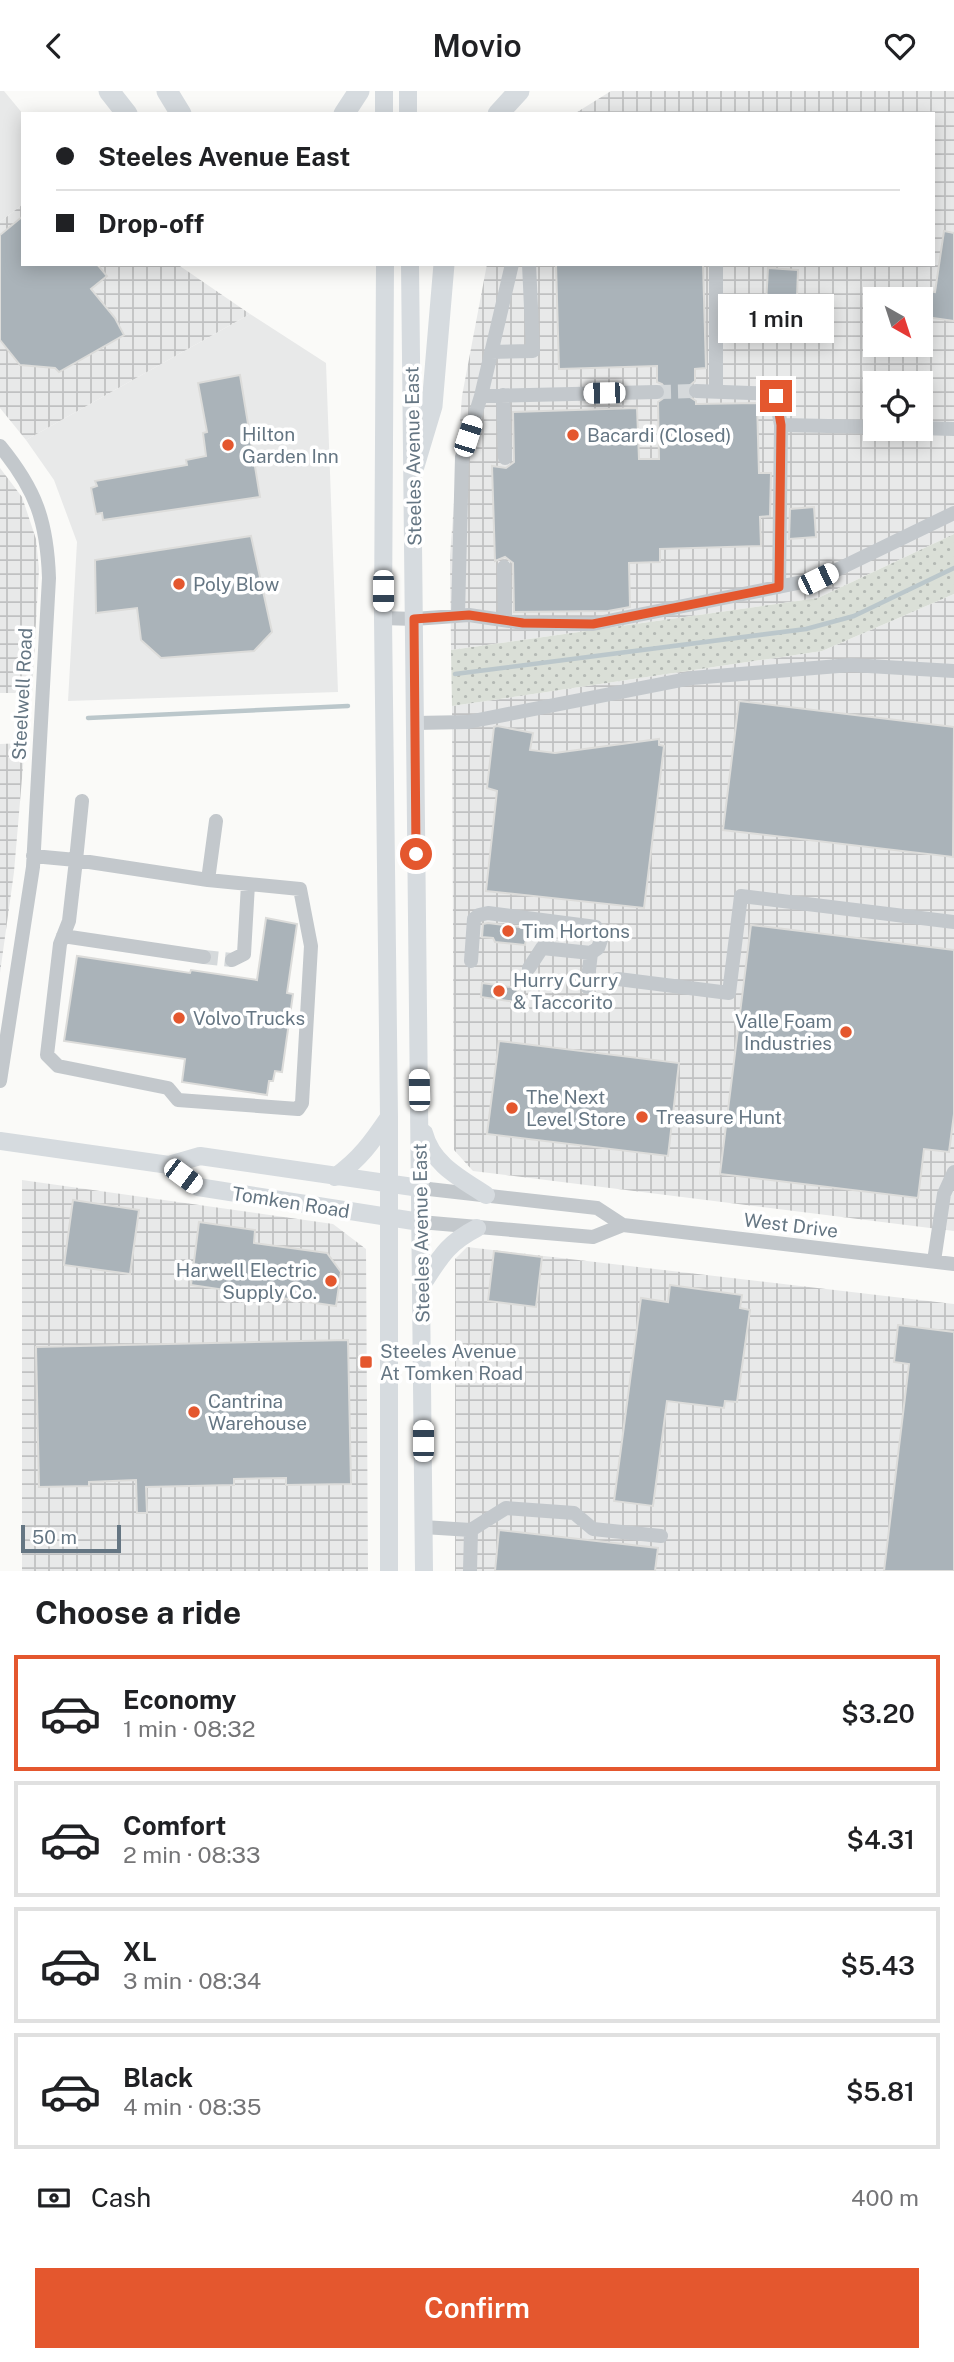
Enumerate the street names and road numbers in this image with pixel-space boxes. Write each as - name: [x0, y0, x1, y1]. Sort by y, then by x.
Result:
- street label: Steeles Avenue East: [400, 366, 426, 546]
- street label: Steelwell Road: [8, 627, 36, 761]
- street label: Steeles Avenue East: [408, 1143, 434, 1323]
- street label: Tomken Road: [231, 1182, 351, 1222]
- street label: West Drive: [743, 1208, 839, 1242]

